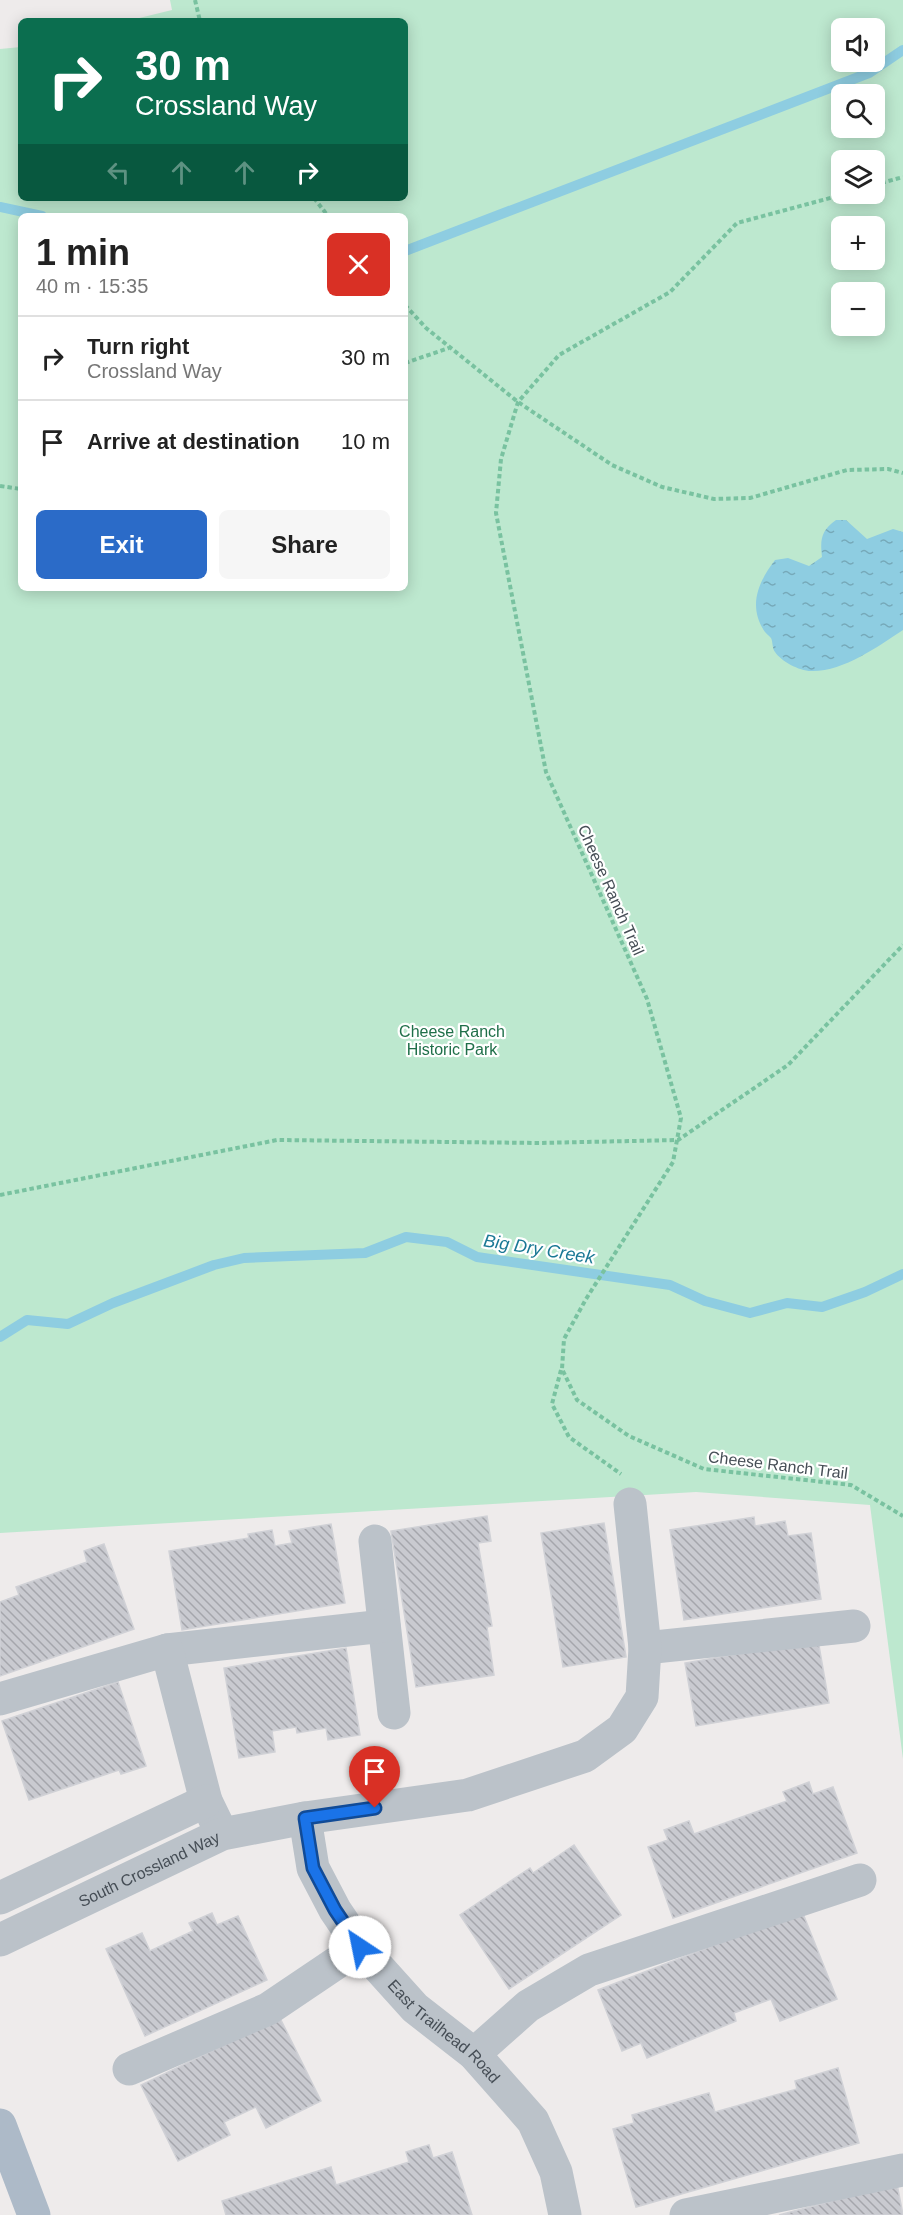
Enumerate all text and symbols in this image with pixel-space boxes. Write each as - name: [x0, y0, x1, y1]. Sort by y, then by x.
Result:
- map controls: [831, 18, 885, 336]
- button: sound: [831, 18, 885, 72]
- icon: right: [36, 42, 114, 120]
- text: 30 m: [135, 42, 231, 89]
- button: search: [831, 84, 885, 138]
- text: Crossland Way: [135, 91, 317, 121]
- button: layers: [831, 150, 885, 204]
- icon: left: [102, 156, 135, 189]
- icon: ahead: [165, 156, 198, 189]
- icon: ahead: [228, 156, 261, 189]
- icon: right: [291, 156, 324, 189]
- button: +: [831, 216, 885, 270]
- text: 1 min: [36, 232, 130, 273]
- button: close: [327, 233, 390, 296]
- text: 40 m · 15:35: [36, 275, 148, 297]
- button: −: [831, 282, 885, 336]
- text: Turn right: [87, 334, 189, 359]
- icon: right: [36, 342, 69, 375]
- text: 30 m: [341, 345, 390, 370]
- text: Crossland Way: [87, 360, 222, 382]
- icon: arrive: [36, 426, 69, 459]
- text: Arrive at destination: [87, 429, 300, 454]
- text: 10 m: [341, 429, 390, 454]
- button: Exit: [36, 510, 207, 579]
- button: Share: [219, 510, 390, 579]
- street label: Cheese Ranch Trail: [575, 822, 647, 958]
- park label: Cheese Ranch Historic Park: [399, 1023, 505, 1058]
- water label: Big Dry Creek: [482, 1230, 597, 1268]
- street label: Cheese Ranch Trail: [707, 1448, 849, 1482]
- pin: [349, 1746, 400, 1808]
- icon: arrive: [358, 1755, 391, 1788]
- street label: South Crossland Way: [76, 1828, 222, 1910]
- position arrow: [328, 1915, 392, 1979]
- street label: East Trailhead Road: [385, 1976, 503, 2086]

